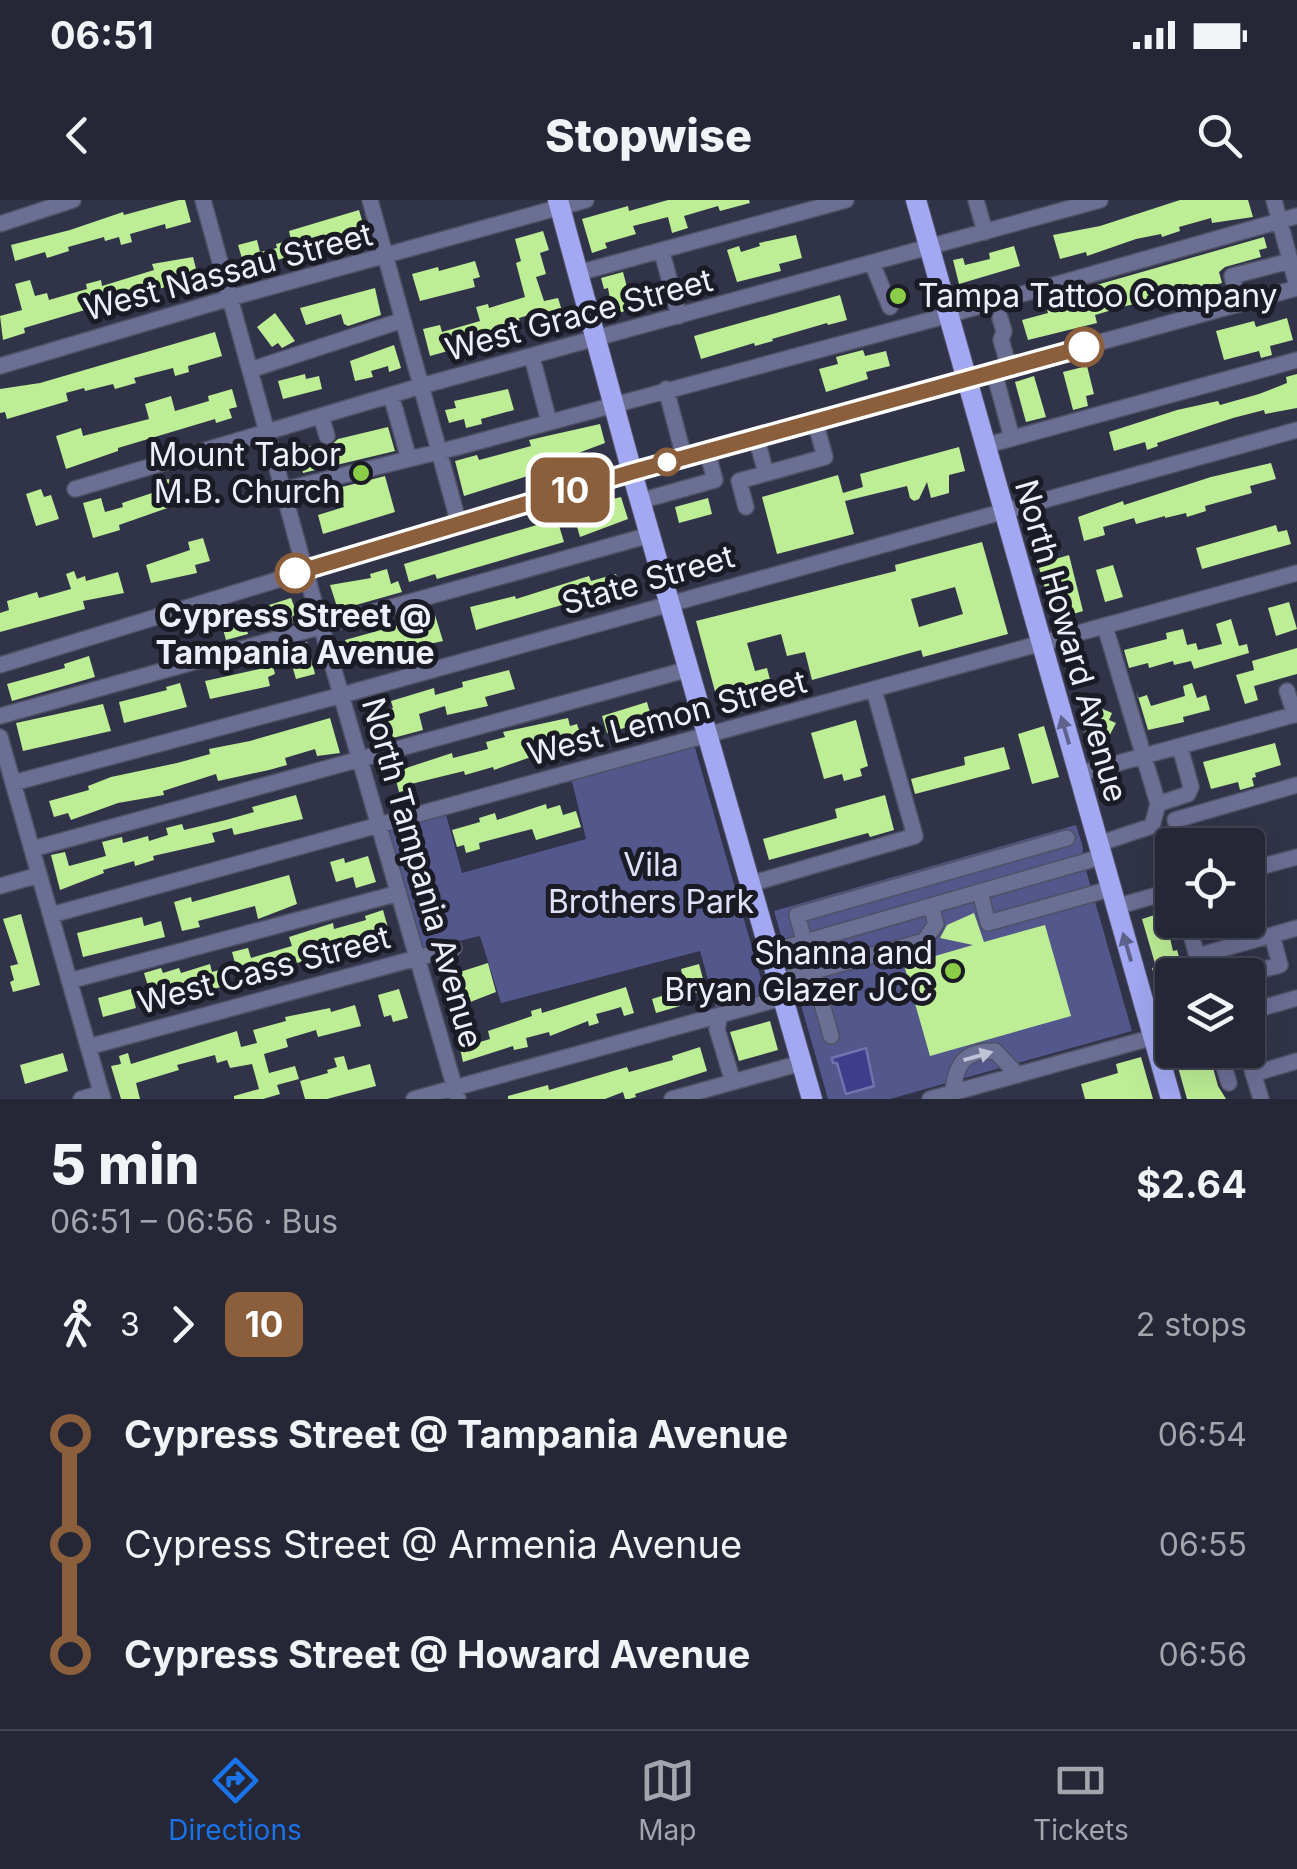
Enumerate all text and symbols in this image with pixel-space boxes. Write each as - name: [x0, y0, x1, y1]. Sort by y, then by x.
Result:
- text: 06:51: [50, 12, 154, 58]
- icon: back: [50, 108, 105, 163]
- text: Stopwise: [545, 108, 752, 163]
- icon: search: [1192, 108, 1247, 163]
- street label: West Nassau Street: [79, 214, 376, 329]
- street label: West Grace Street: [441, 260, 717, 369]
- place label: Tampa Tattoo Company: [918, 276, 1278, 315]
- marker: Tampa Tattoo Company: [887, 285, 909, 307]
- unlabelled marker: [1065, 328, 1103, 366]
- place label: Mount Tabor M.B. Church: [149, 435, 341, 511]
- unlabelled marker: [654, 449, 680, 475]
- line badge: 10: [525, 458, 615, 522]
- marker: Mount Tabor M.B. Church: [350, 462, 372, 484]
- text: 10: [551, 469, 589, 511]
- street label: North Howard Avenue: [1007, 475, 1136, 806]
- street label: State Street: [557, 536, 738, 623]
- marker: Cypress Street @ Tampania Avenue: [276, 554, 314, 592]
- place label: Cypress Street @ Tampania Avenue: [156, 596, 434, 672]
- street label: West Lemon Street: [523, 662, 811, 774]
- street label: North Tampania Avenue: [354, 693, 491, 1052]
- one-way arrow: [1057, 714, 1072, 744]
- map controls: [1155, 828, 1265, 1068]
- button: locate: [1155, 828, 1265, 938]
- park label: Vila Brothers Park: [548, 845, 755, 921]
- street label: West Cass Street: [134, 917, 394, 1022]
- one-way arrow: [1119, 932, 1134, 962]
- place label: Shanna and Bryan Glazer JCC: [664, 933, 933, 1009]
- button: layers: [1155, 958, 1265, 1068]
- marker: Shanna and Bryan Glazer JCC: [942, 960, 964, 982]
- one-way arrow: [962, 1047, 993, 1063]
- text: 5 min: [50, 1131, 199, 1197]
- text: $2.64: [1136, 1161, 1247, 1207]
- text: 06:51 – 06:56 · Bus: [50, 1202, 338, 1241]
- icon: walk: [50, 1297, 105, 1352]
- icon: forward: [155, 1297, 210, 1352]
- text: 10: [245, 1303, 283, 1345]
- text: 3: [120, 1305, 140, 1344]
- text: 2 stops: [1136, 1305, 1247, 1344]
- text: Cypress Street @ Tampania Avenue: [124, 1411, 788, 1457]
- text: 06:54: [1158, 1415, 1247, 1454]
- text: Cypress Street @ Armenia Avenue: [124, 1521, 742, 1567]
- text: 06:55: [1159, 1525, 1247, 1564]
- text: Cypress Street @ Howard Avenue: [124, 1631, 750, 1677]
- text: 06:56: [1158, 1635, 1247, 1674]
- tab: Directions: [168, 1753, 302, 1847]
- tab: Map: [638, 1753, 697, 1847]
- tab: Tickets: [1033, 1753, 1129, 1847]

